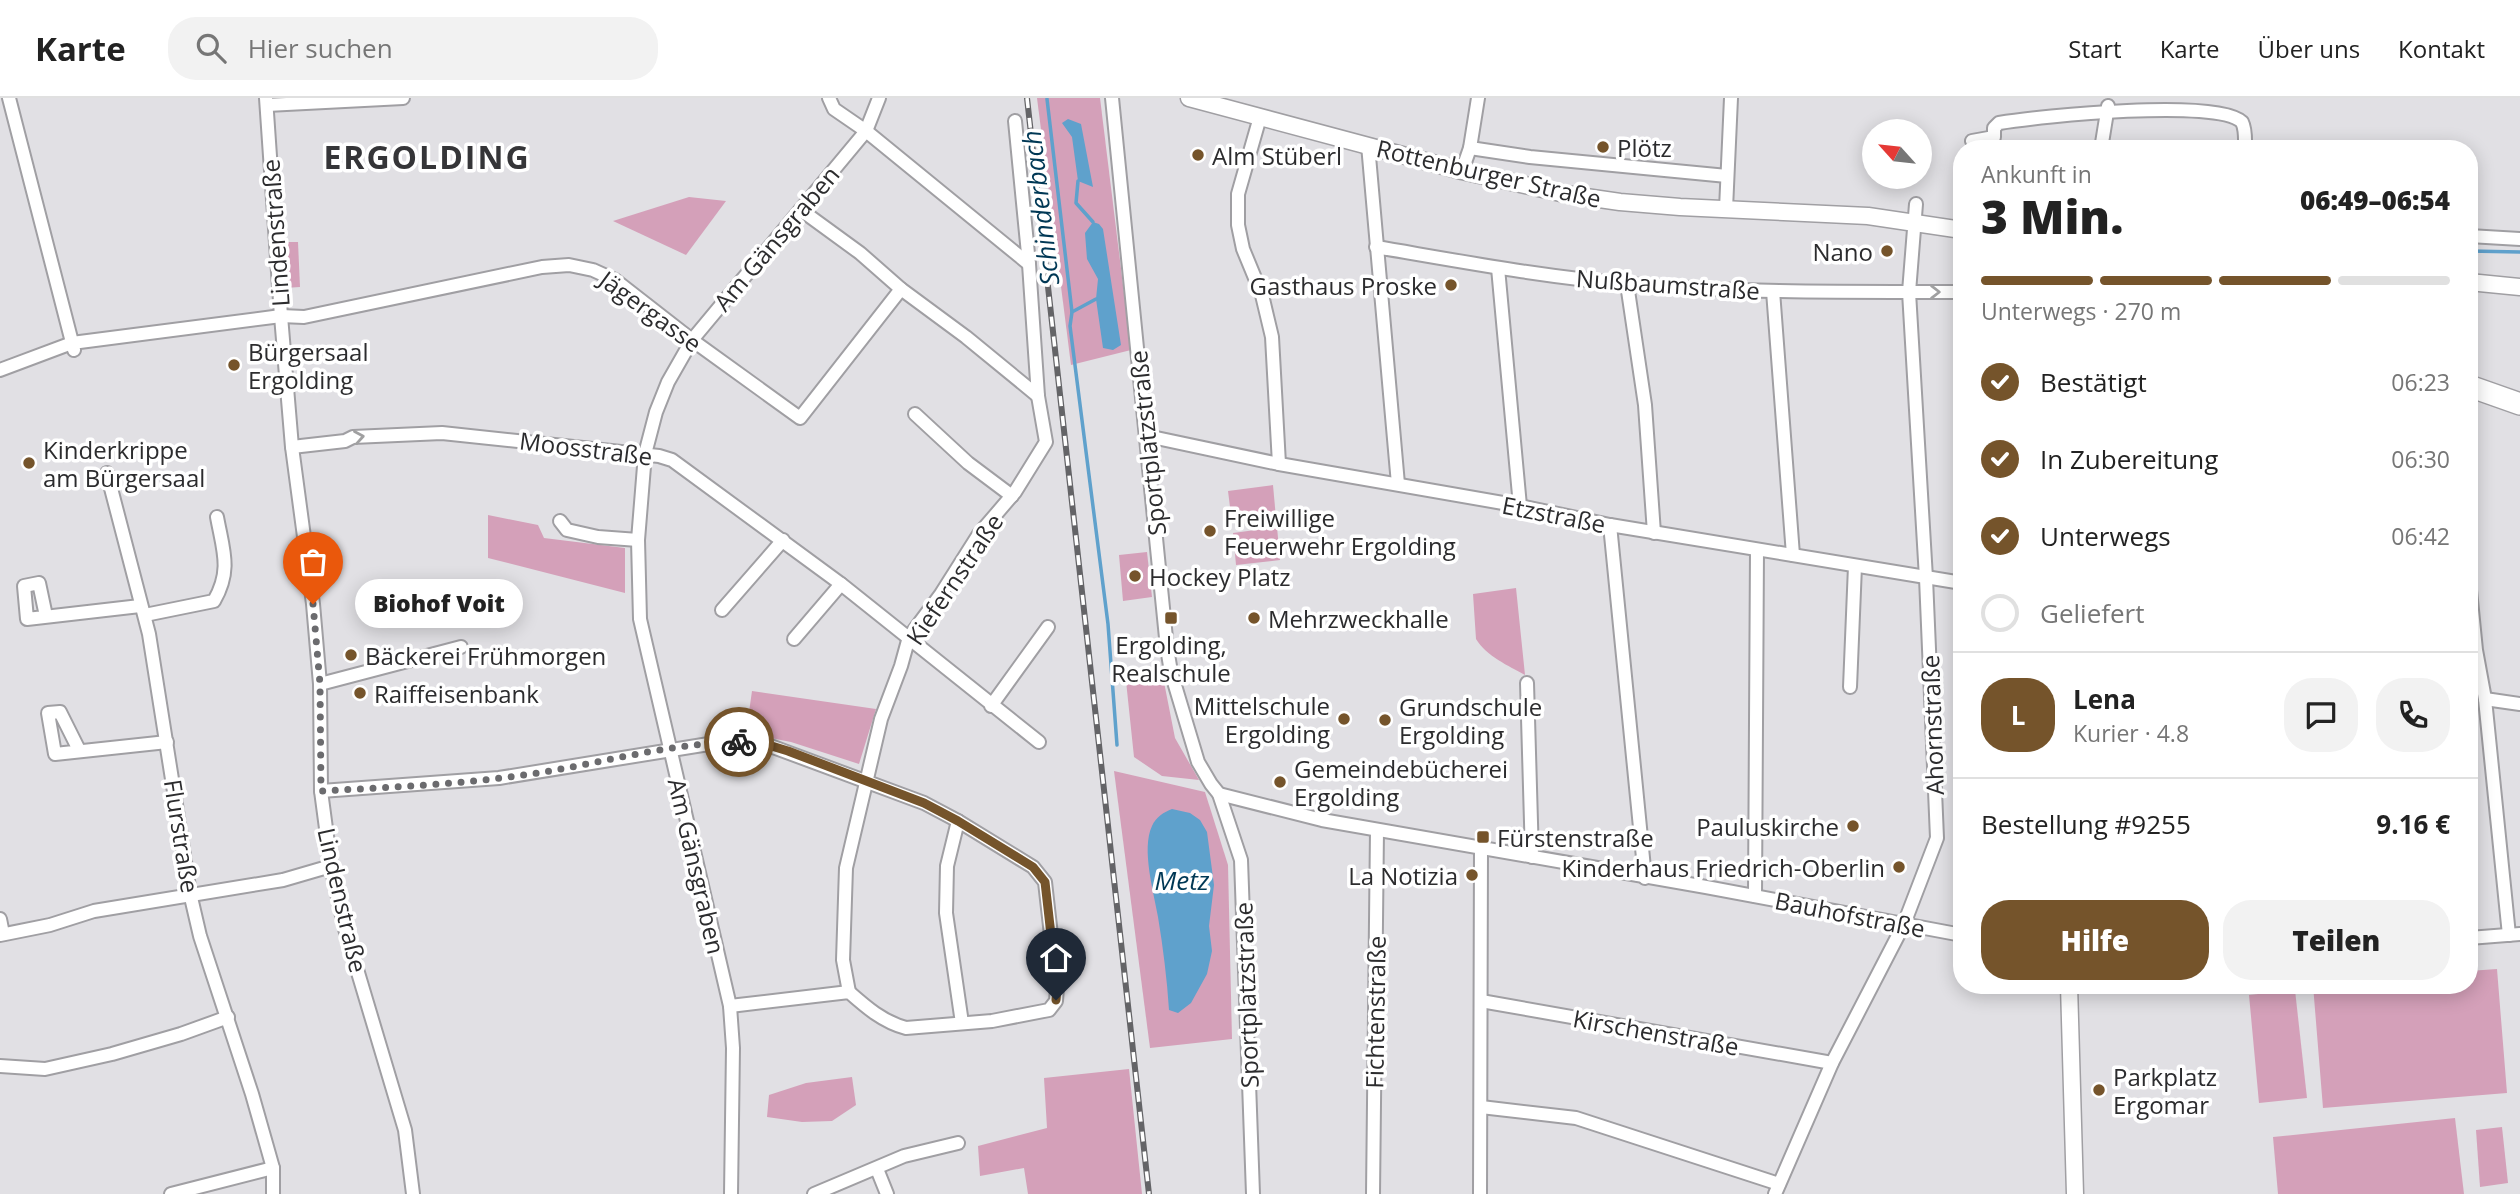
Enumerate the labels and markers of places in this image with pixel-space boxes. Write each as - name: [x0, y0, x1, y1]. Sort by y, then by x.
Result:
- place label: Plötz: [1617, 131, 1672, 164]
- place label: Alm Stüberl: [1212, 139, 1342, 172]
- marker: Plötz: [1595, 139, 1611, 155]
- marker: Alm Stüberl: [1190, 147, 1206, 163]
- place label: Nano: [1812, 235, 1873, 268]
- marker: Nano: [1879, 243, 1895, 259]
- place label: Gasthaus Proske: [1250, 269, 1437, 302]
- marker: Gasthaus Proske: [1443, 277, 1459, 293]
- place label: Bürgersaal Ergolding: [248, 335, 369, 396]
- marker: Bürgersaal Ergolding: [226, 357, 242, 373]
- place label: Kinderkrippe am Bürgersaal: [43, 433, 205, 494]
- marker: Kinderkrippe am Bürgersaal: [21, 455, 37, 471]
- place label: Freiwillige Feuerwehr Ergolding: [1224, 501, 1456, 562]
- marker: Freiwillige Feuerwehr Ergolding: [1202, 523, 1218, 539]
- pin: [283, 532, 343, 604]
- place label: Hockey Platz: [1149, 560, 1291, 593]
- marker: Hockey Platz: [1127, 568, 1143, 584]
- callout: Biohof Voit: [355, 580, 523, 628]
- place label: Mehrzweckhalle: [1268, 602, 1449, 635]
- marker: Ergolding, Realschule: [1163, 610, 1179, 626]
- marker: Mehrzweckhalle: [1246, 610, 1262, 626]
- place label: Ergolding, Realschule: [1111, 628, 1231, 689]
- place label: Bäckerei Frühmorgen: [365, 639, 606, 672]
- marker: Bäckerei Frühmorgen: [343, 647, 359, 663]
- place label: Raiffeisenbank: [374, 677, 539, 710]
- marker: Raiffeisenbank: [352, 685, 368, 701]
- place label: Mittelschule Ergolding: [1194, 689, 1330, 750]
- place label: Grundschule Ergolding: [1399, 690, 1542, 751]
- marker: Mittelschule Ergolding: [1336, 711, 1352, 727]
- marker: Grundschule Ergolding: [1377, 712, 1393, 728]
- place label: Gemeindebücherei Ergolding: [1294, 752, 1508, 813]
- marker: Gemeindebücherei Ergolding: [1272, 774, 1288, 790]
- place label: Pauluskirche: [1696, 810, 1839, 843]
- marker: Pauluskirche: [1845, 818, 1861, 834]
- place label: Fürstenstraße: [1497, 821, 1654, 854]
- marker: Fürstenstraße: [1475, 829, 1491, 845]
- place label: Kinderhaus Friedrich-Oberlin: [1561, 851, 1885, 884]
- place label: La Notizia: [1348, 859, 1458, 892]
- marker: Kinderhaus Friedrich-Oberlin: [1891, 859, 1907, 875]
- marker: La Notizia: [1464, 867, 1480, 883]
- pin: [1026, 928, 1086, 1000]
- place label: Parkplatz Ergomar: [2113, 1060, 2217, 1121]
- marker: Parkplatz Ergomar: [2091, 1082, 2107, 1098]

